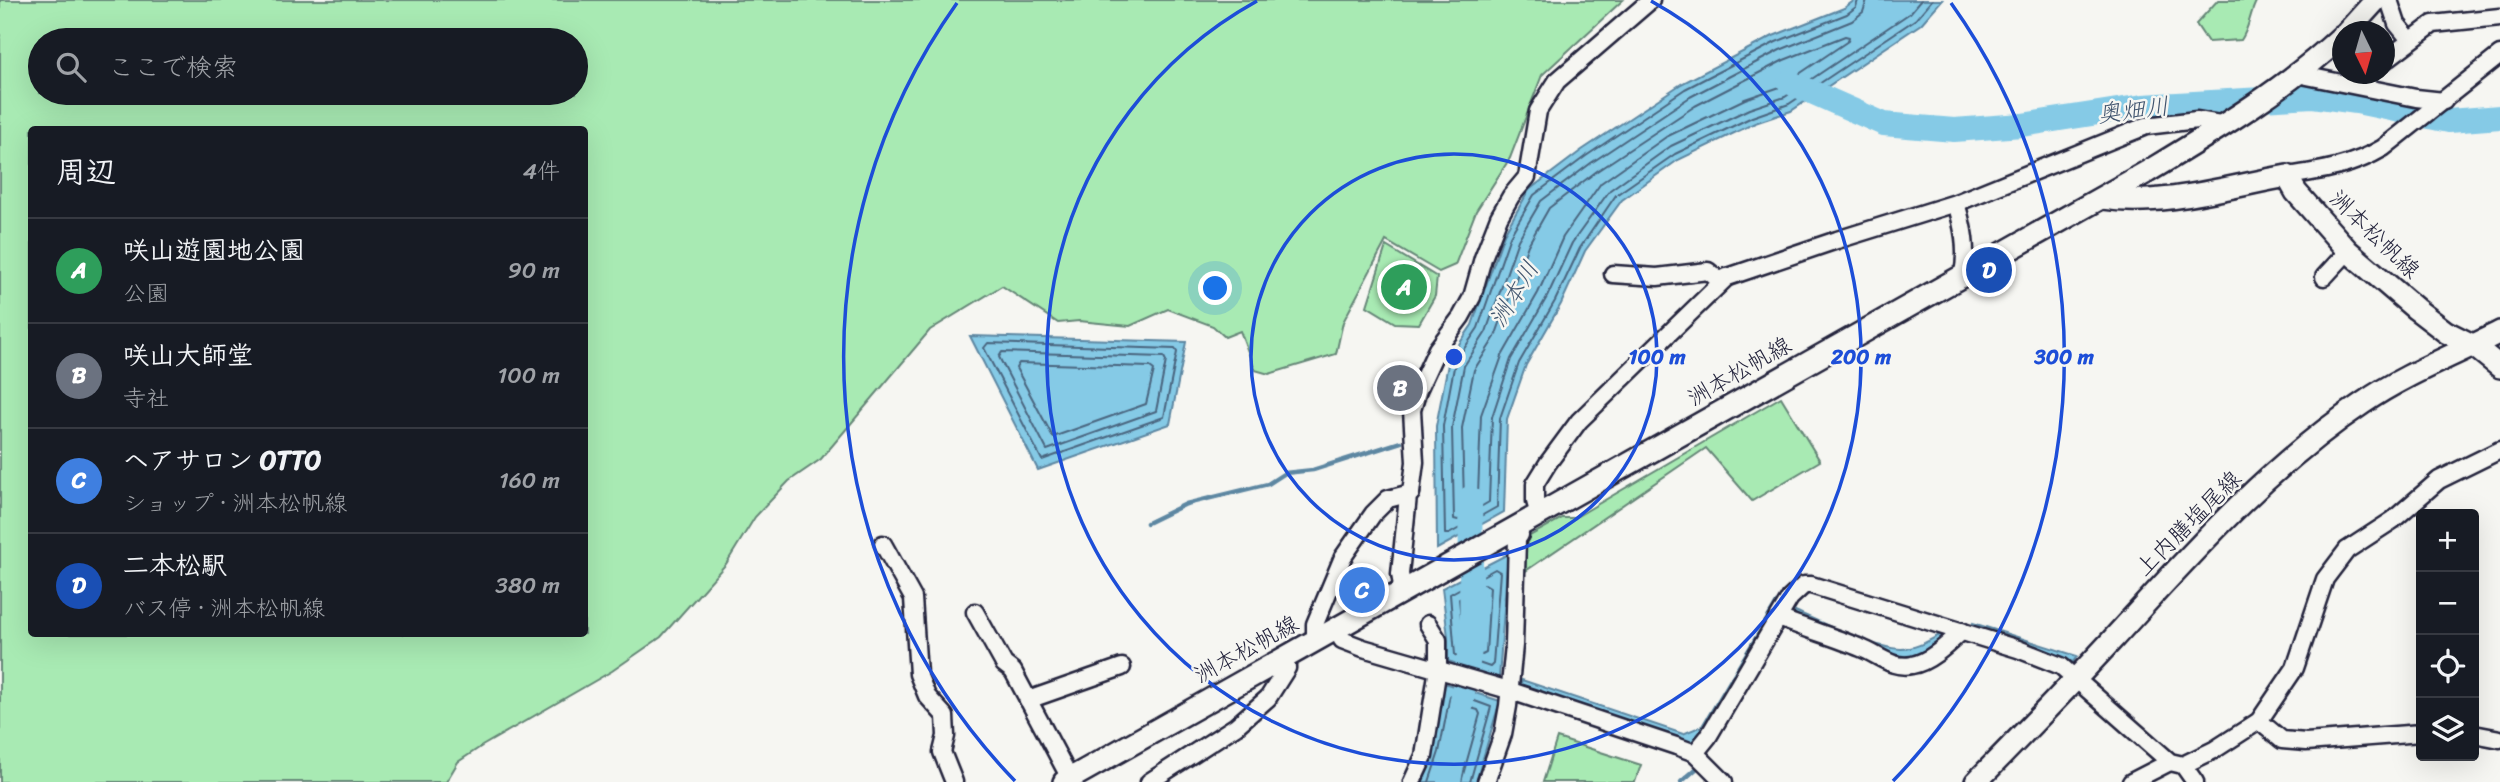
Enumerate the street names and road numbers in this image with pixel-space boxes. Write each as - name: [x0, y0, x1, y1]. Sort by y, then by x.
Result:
- street label: 洲本松帆線: [2319, 180, 2430, 289]
- street label: 洲本松帆線: [1679, 325, 1799, 418]
- street label: 上内膳塩尾線: [2125, 460, 2252, 587]
- street label: 洲本松帆線: [1186, 604, 1306, 695]

